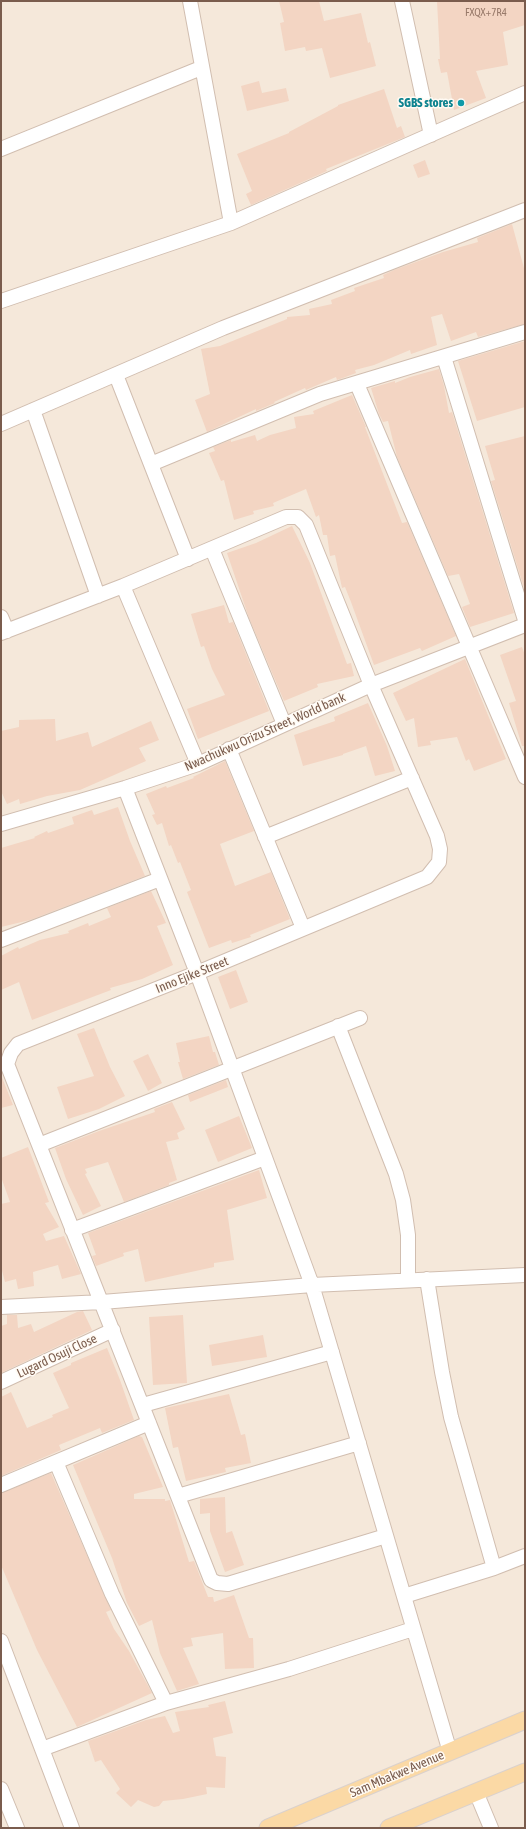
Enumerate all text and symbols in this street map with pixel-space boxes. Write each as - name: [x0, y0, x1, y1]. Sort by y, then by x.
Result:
- house number: FXQX+7R4: [465, 6, 507, 20]
- place label: SGBS stores: [399, 95, 453, 111]
- marker: SGBS stores: [456, 98, 466, 108]
- street label: Nwachukwu Orizu Street, World bank: [182, 689, 348, 775]
- street label: Inno Ejike Street: [153, 953, 231, 997]
- street label: Lugard Osuji Close: [15, 1331, 99, 1381]
- street label: Sam Mbakwe Avenue: [348, 1747, 446, 1801]

